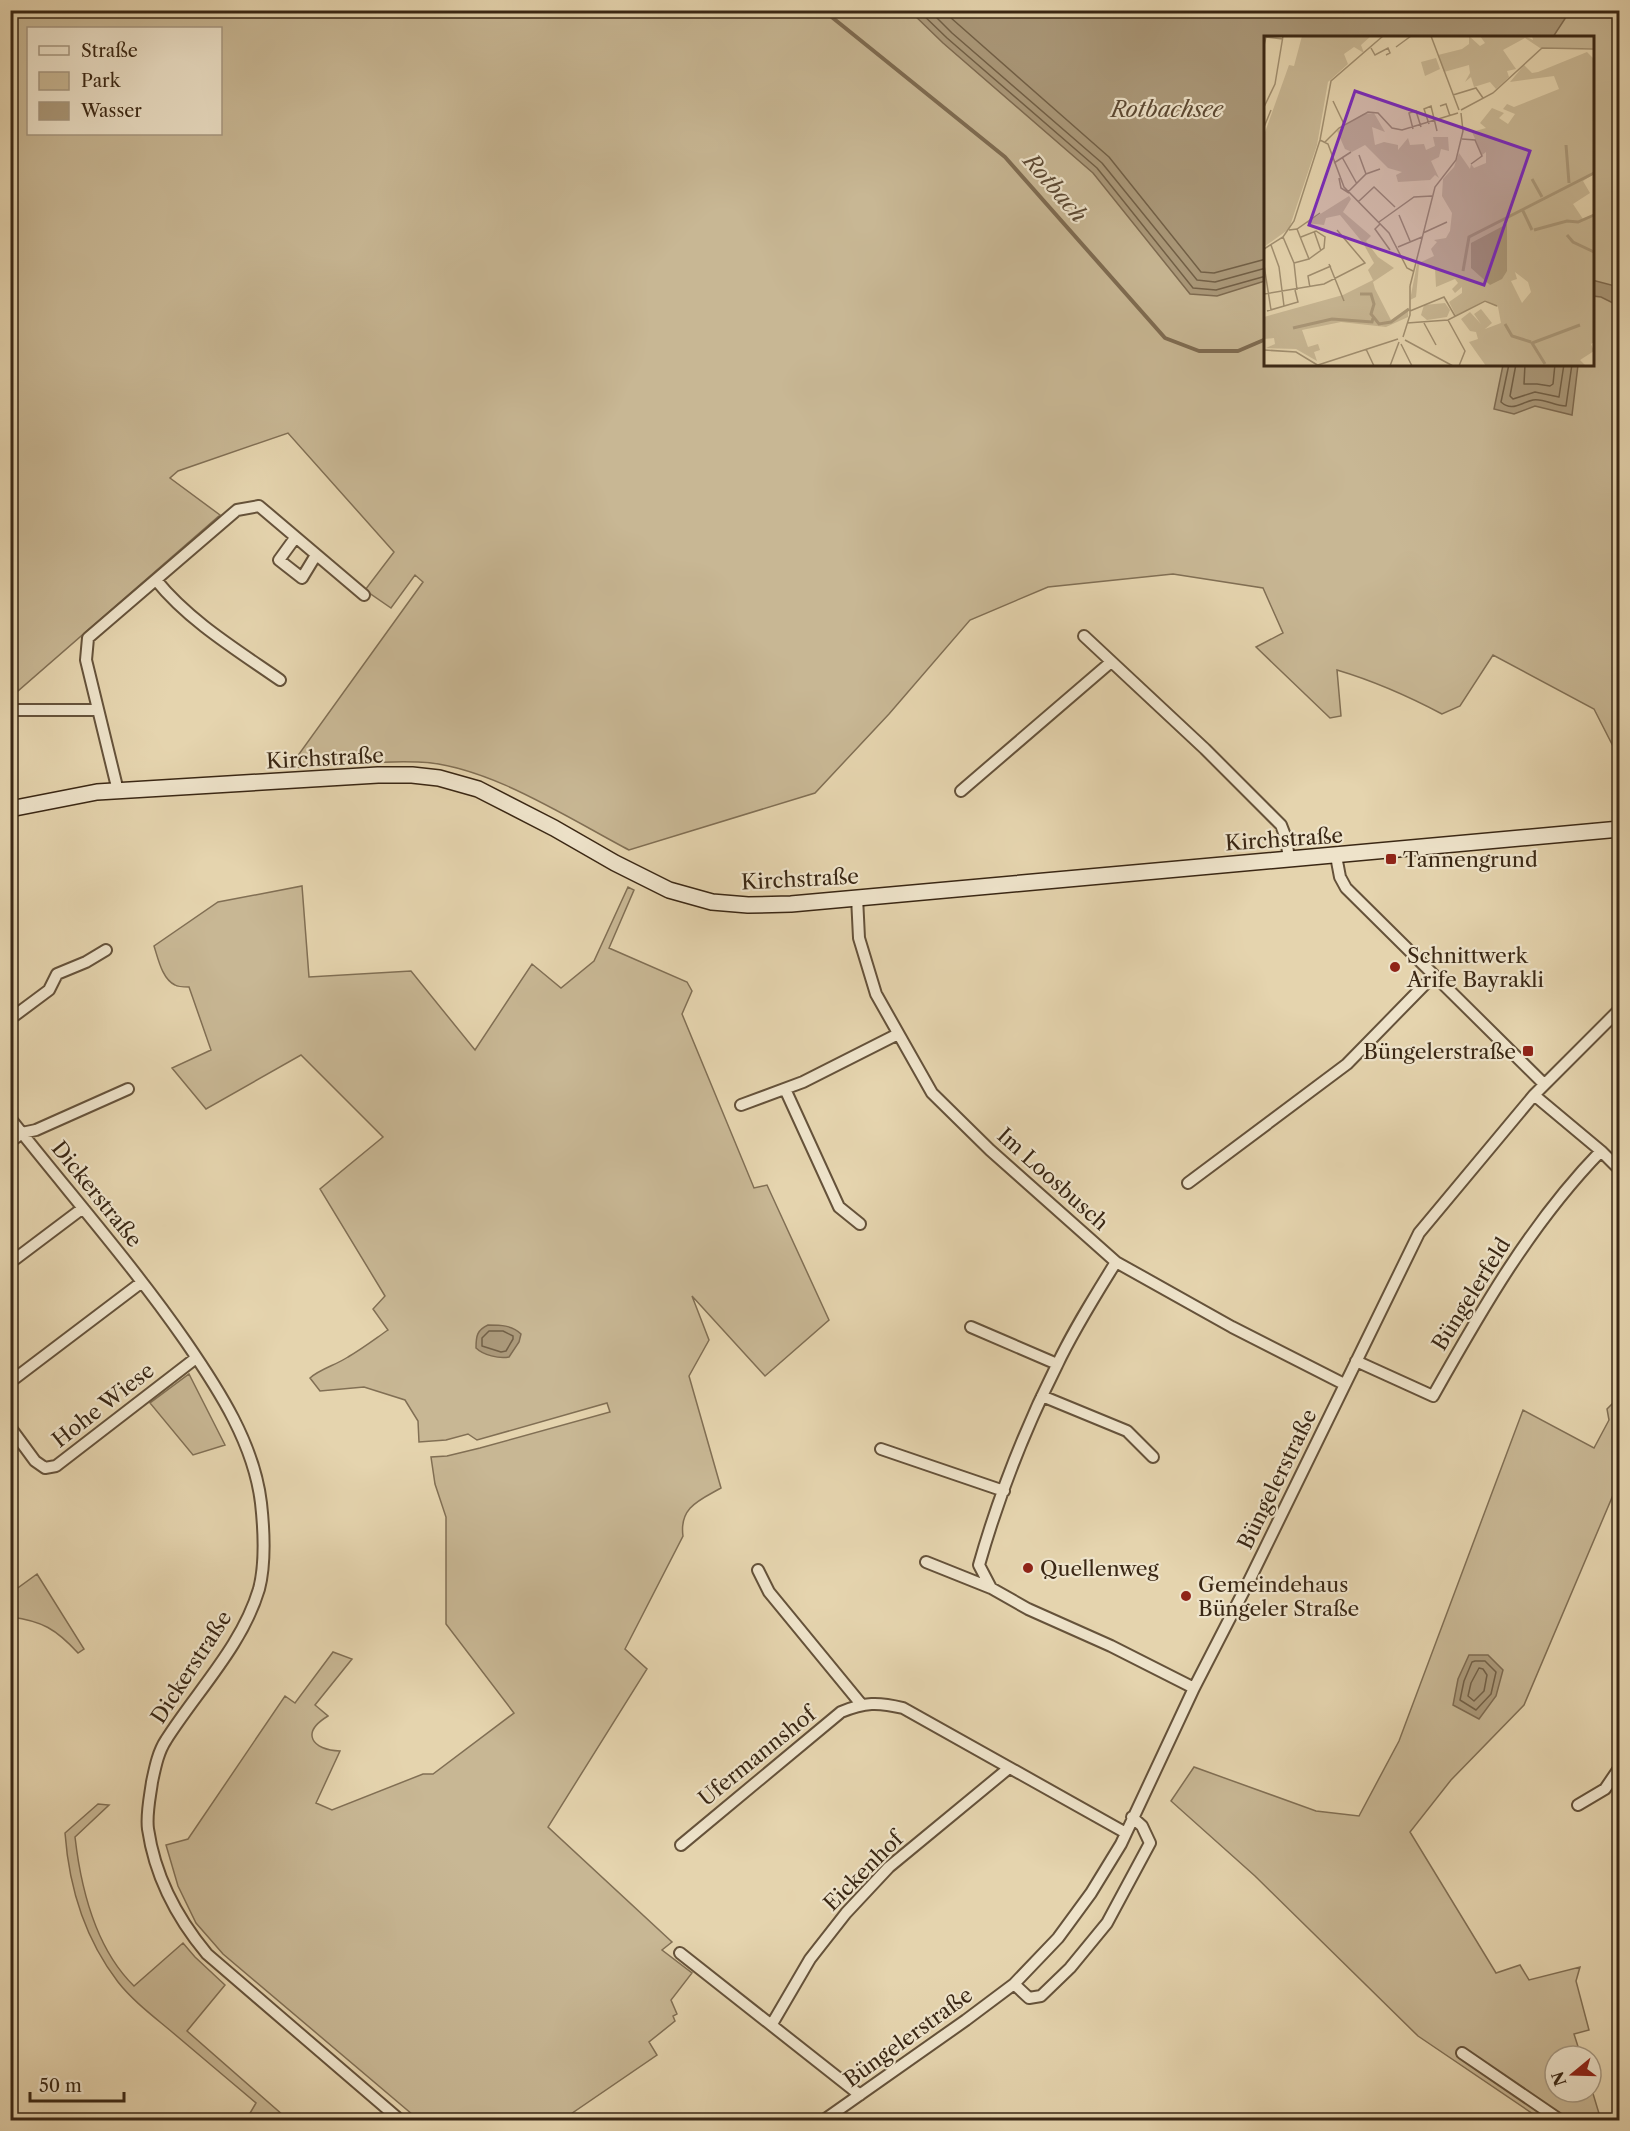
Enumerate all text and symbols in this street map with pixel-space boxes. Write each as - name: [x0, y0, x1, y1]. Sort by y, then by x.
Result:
- legend: [27, 27, 222, 135]
- inset map: [1264, 36, 1594, 366]
- text: Straße: [81, 40, 138, 62]
- text: Park: [81, 70, 122, 92]
- water label: Rotbachsee: [1109, 96, 1224, 123]
- text: Wasser: [80, 100, 142, 122]
- water label: Rotbach: [1016, 146, 1092, 228]
- street label: Kirchstraße: [265, 742, 385, 774]
- street label: Kirchstraße: [1224, 822, 1344, 856]
- place label: Tannengrund: [1403, 847, 1538, 872]
- marker: Tannengrund: [1384, 852, 1398, 866]
- street label: Kirchstraße: [740, 863, 860, 895]
- place label: Schnittwerk Arife Bayrakli: [1406, 943, 1544, 992]
- marker: Schnittwerk Arife Bayrakli: [1388, 960, 1402, 974]
- place label: Büngelerstraße: [1363, 1039, 1516, 1064]
- marker: Büngelerstraße: [1521, 1044, 1535, 1058]
- street label: Im Loosbusch: [992, 1123, 1114, 1235]
- street label: Dickerstraße: [47, 1136, 147, 1252]
- street label: Büngelerfeld: [1426, 1233, 1516, 1355]
- street label: Hohe Wiese: [47, 1358, 159, 1452]
- street label: Büngelerstraße: [1232, 1405, 1322, 1553]
- place label: Quellenweg: [1040, 1556, 1160, 1581]
- marker: Quellenweg: [1021, 1561, 1035, 1575]
- place label: Gemeindehaus Büngeler Straße: [1198, 1572, 1359, 1621]
- marker: Gemeindehaus Büngeler Straße: [1179, 1589, 1193, 1603]
- street label: Dickerstraße: [145, 1606, 237, 1728]
- street label: Ufermannshof: [693, 1700, 822, 1811]
- street label: Eickenhof: [818, 1824, 910, 1916]
- street label: Büngelerstraße: [839, 1982, 977, 2092]
- north arrow: [1543, 2044, 1603, 2104]
- scale bar: [30, 2065, 124, 2103]
- text: N: [1547, 2069, 1571, 2089]
- text: 50 m: [39, 2075, 82, 2097]

